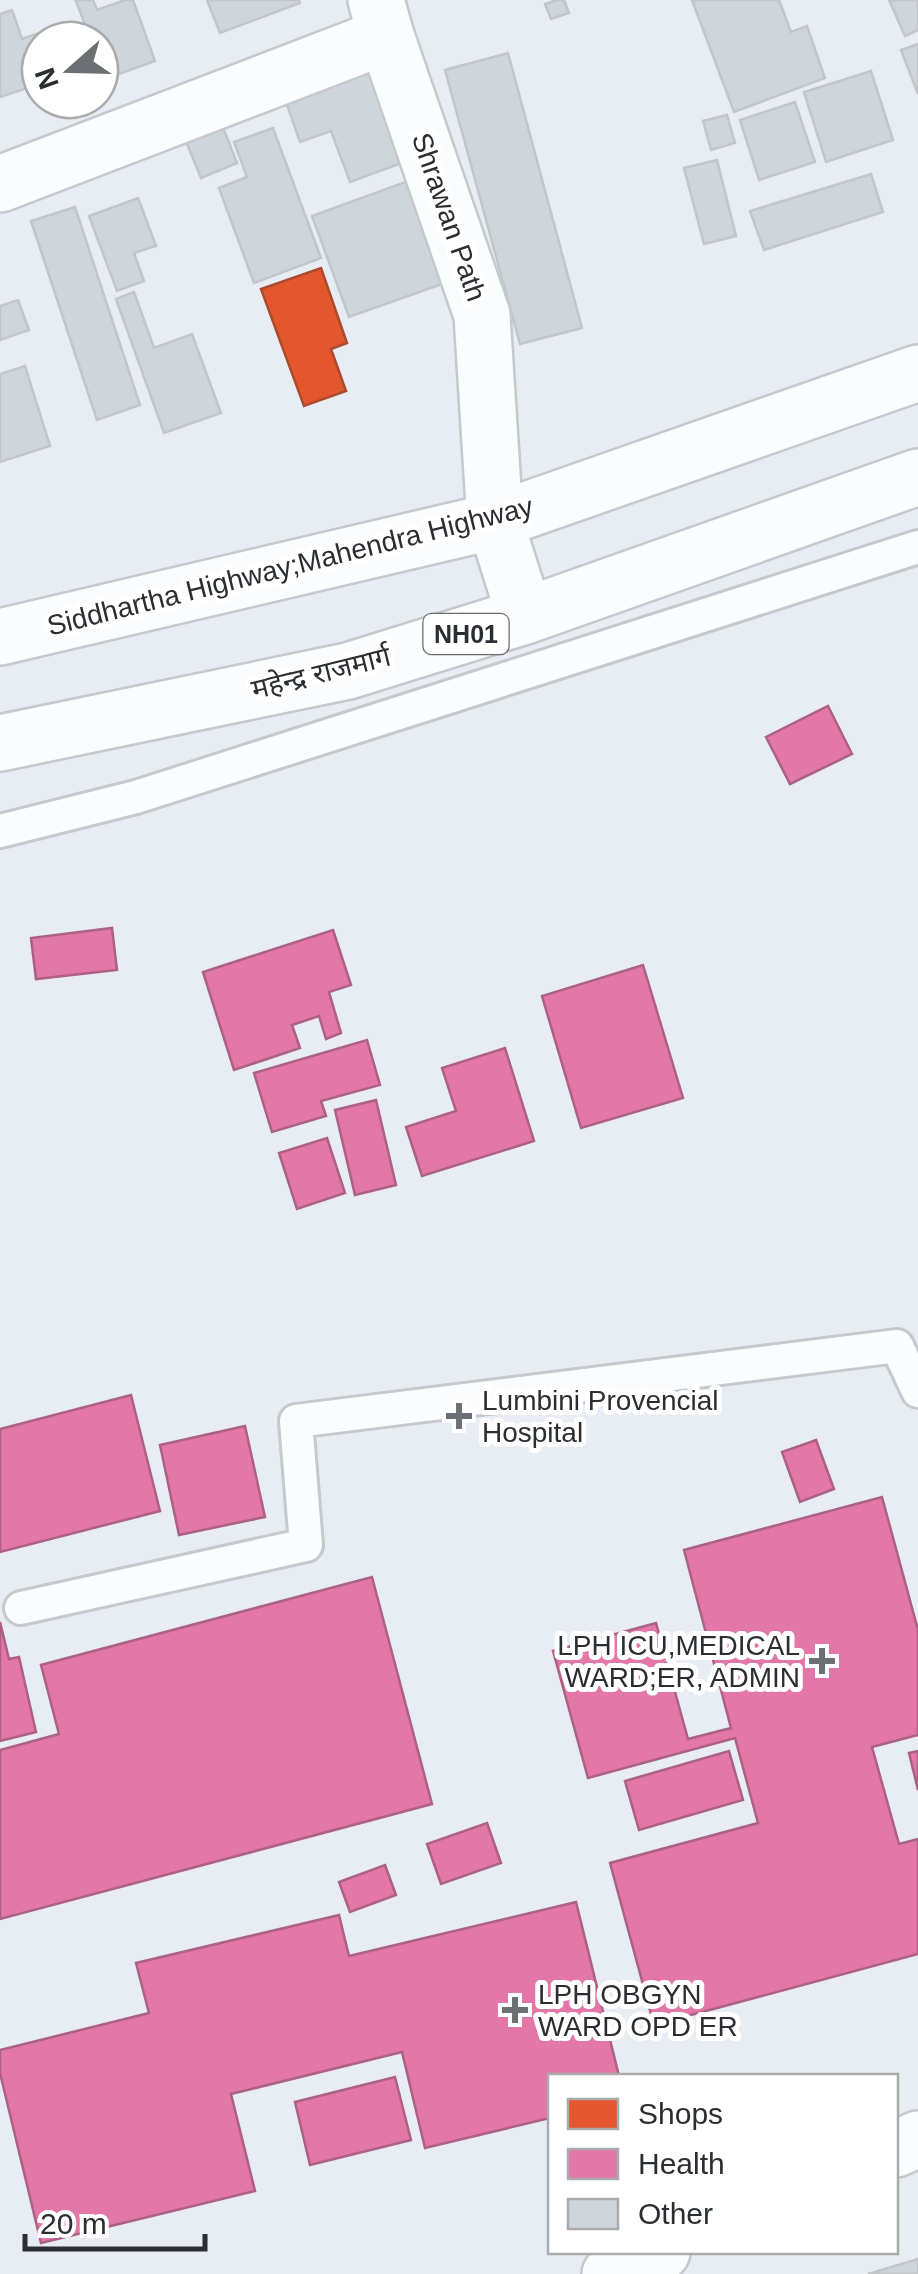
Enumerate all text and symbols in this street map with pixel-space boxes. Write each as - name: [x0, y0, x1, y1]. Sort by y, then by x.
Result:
- north arrow: [20, 20, 120, 120]
- text: N: [29, 64, 65, 93]
- street label: Shrawan Path: [406, 129, 492, 305]
- street label: Siddhartha Highway;Mahendra Highway: [44, 491, 536, 641]
- road number: NH01: [424, 614, 508, 654]
- street label: महेन्द्र राजमार्ग: [248, 639, 395, 705]
- place label: Lumbini Provencial Hospital: [482, 1385, 719, 1448]
- marker: Lumbini Provencial Hospital: [446, 1403, 472, 1429]
- place label: LPH ICU,MEDICAL WARD;ER, ADMIN: [557, 1630, 800, 1693]
- marker: LPH ICU,MEDICAL WARD;ER, ADMIN: [809, 1648, 835, 1674]
- place label: LPH OBGYN WARD OPD ER: [538, 1979, 738, 2042]
- marker: LPH OBGYN WARD OPD ER: [502, 1997, 528, 2023]
- legend: [548, 2074, 898, 2254]
- text: Shops: [638, 2097, 723, 2130]
- text: Health: [638, 2147, 725, 2180]
- scale bar: [25, 2189, 205, 2251]
- text: Other: [638, 2197, 713, 2230]
- text: 20 m: [40, 2207, 107, 2240]

